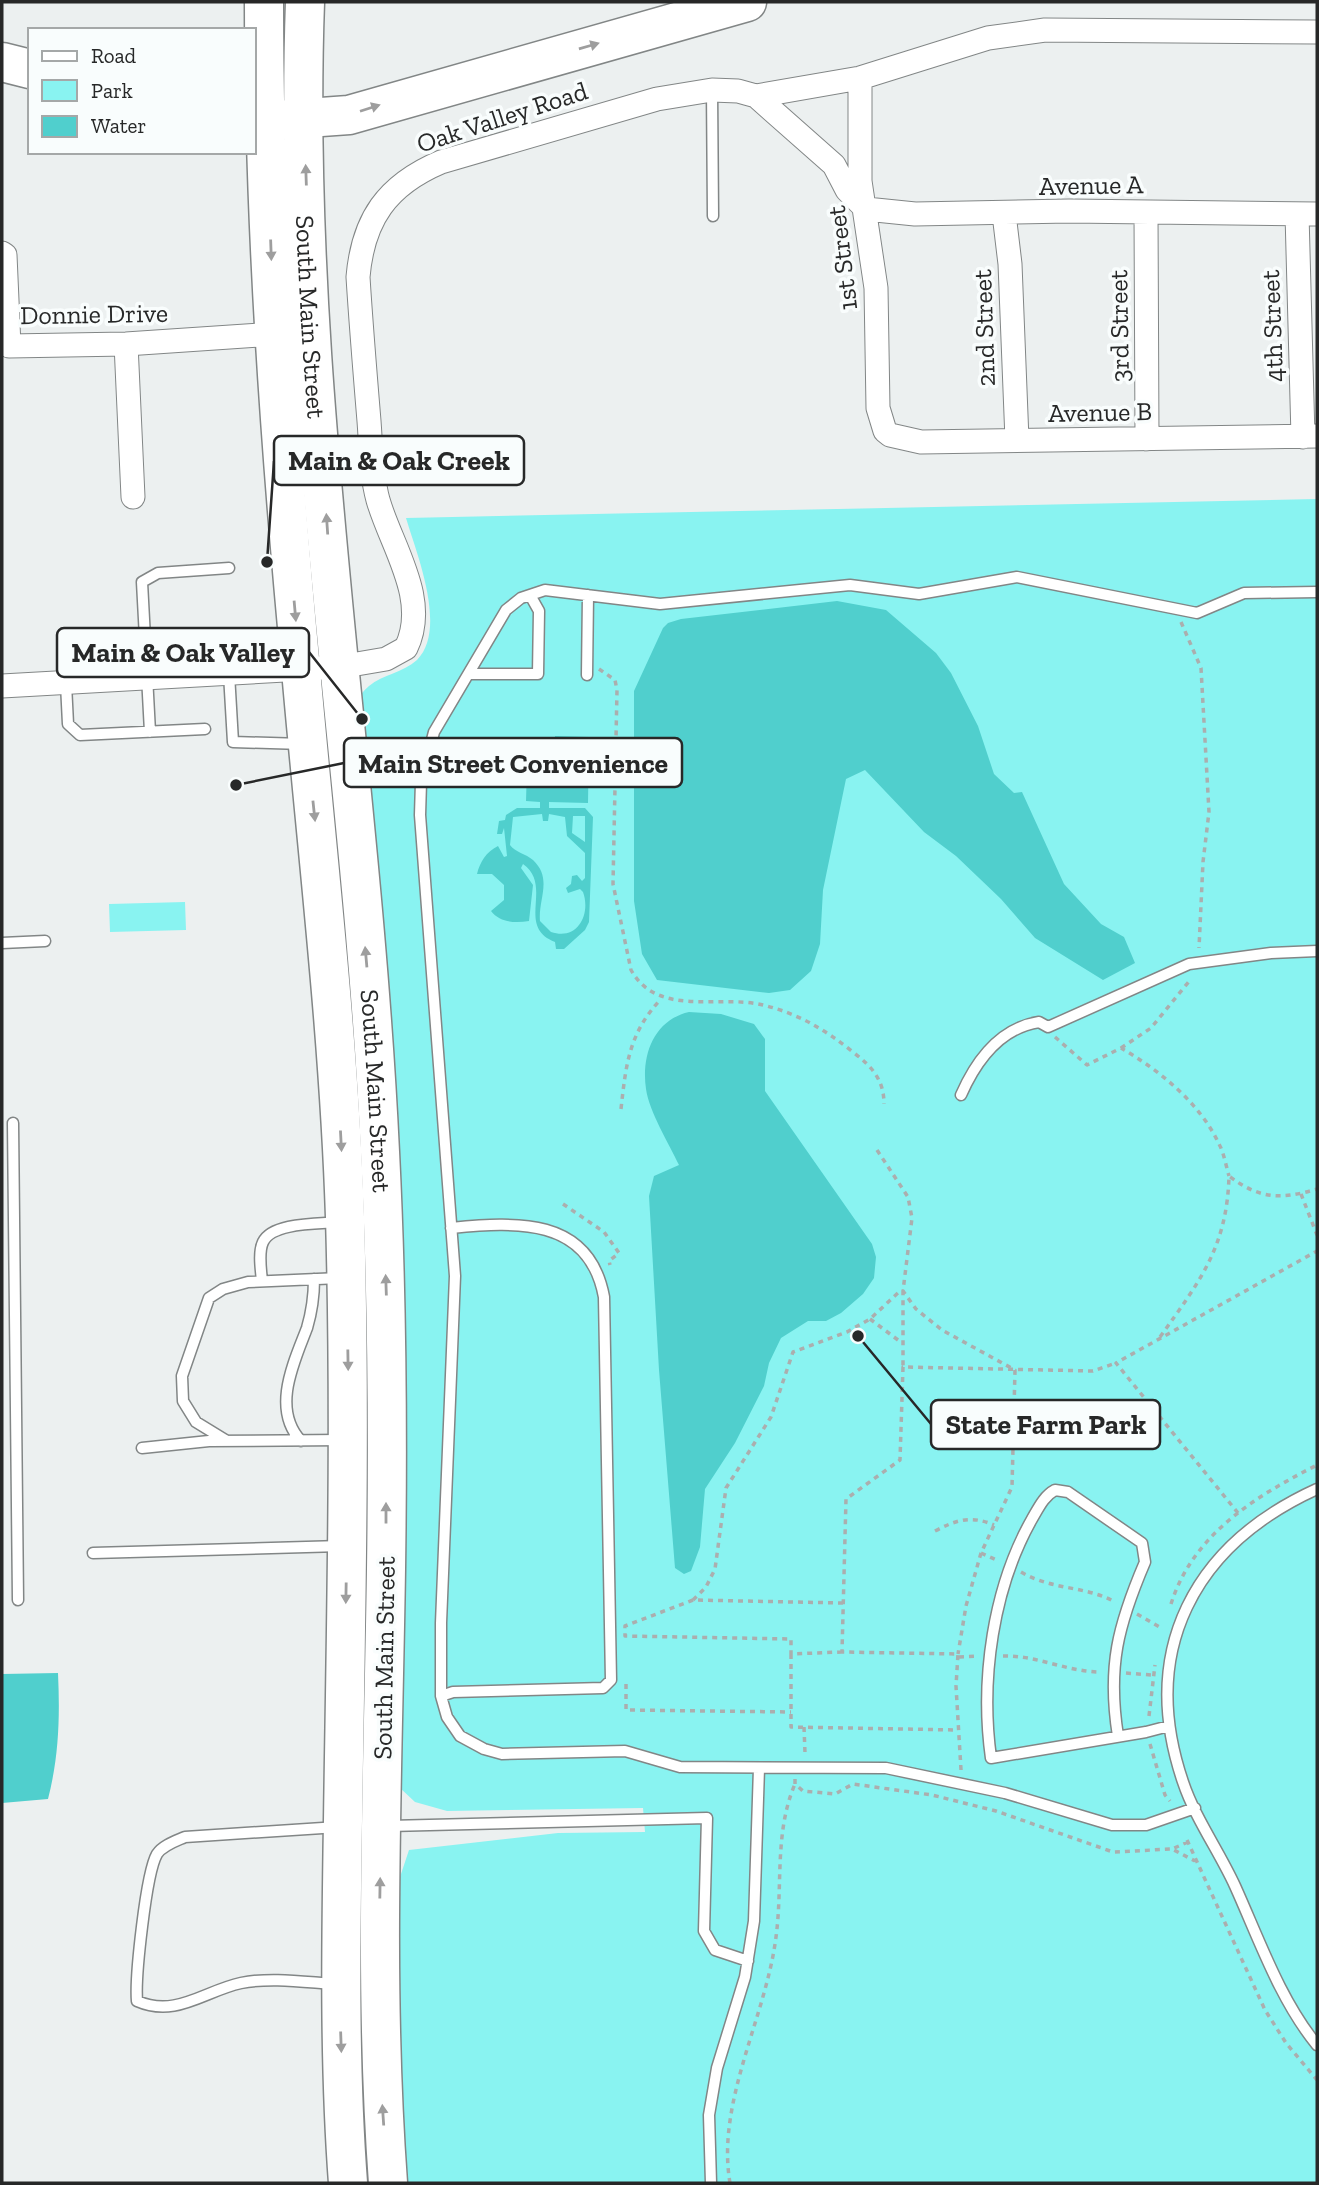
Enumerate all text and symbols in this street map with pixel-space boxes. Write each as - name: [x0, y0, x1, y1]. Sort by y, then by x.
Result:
- legend: [28, 28, 256, 154]
- one-way arrow: [579, 41, 600, 51]
- text: Road: [91, 43, 137, 68]
- street label: Oak Valley Road: [413, 74, 591, 160]
- text: Park: [91, 78, 133, 103]
- one-way arrow: [360, 102, 381, 113]
- text: Water: [91, 113, 146, 138]
- one-way arrow: [300, 163, 311, 185]
- street label: Avenue A: [1039, 168, 1145, 202]
- street label: 1st Street: [820, 203, 864, 312]
- street label: South Main Street: [289, 215, 333, 420]
- one-way arrow: [265, 239, 276, 261]
- street label: 2nd Street: [966, 269, 1002, 387]
- street label: 3rd Street: [1102, 269, 1136, 382]
- street label: 4th Street: [1254, 269, 1290, 383]
- street label: Donnie Drive: [20, 297, 168, 331]
- street label: Avenue B: [1048, 395, 1152, 429]
- callout: Main & Oak Creek: [274, 436, 524, 485]
- text: Main & Oak Creek: [288, 444, 511, 477]
- one-way arrow: [321, 513, 332, 535]
- one-way arrow: [290, 600, 301, 622]
- callout: Main & Oak Valley: [57, 628, 309, 677]
- text: Main & Oak Valley: [71, 636, 295, 669]
- callout: Main Street Convenience: [344, 738, 682, 787]
- text: Main Street Convenience: [358, 747, 668, 780]
- one-way arrow: [309, 800, 320, 822]
- one-way arrow: [360, 946, 371, 968]
- street label: South Main Street: [354, 988, 398, 1194]
- one-way arrow: [336, 1130, 347, 1152]
- one-way arrow: [380, 1274, 391, 1296]
- one-way arrow: [343, 1349, 354, 1371]
- callout: State Farm Park: [931, 1400, 1160, 1449]
- text: State Farm Park: [945, 1408, 1147, 1441]
- one-way arrow: [380, 1502, 392, 1524]
- street label: South Main Street: [366, 1556, 402, 1760]
- one-way arrow: [340, 1583, 352, 1605]
- one-way arrow: [374, 1877, 386, 1899]
- one-way arrow: [336, 2031, 347, 2053]
- one-way arrow: [377, 2104, 388, 2126]

